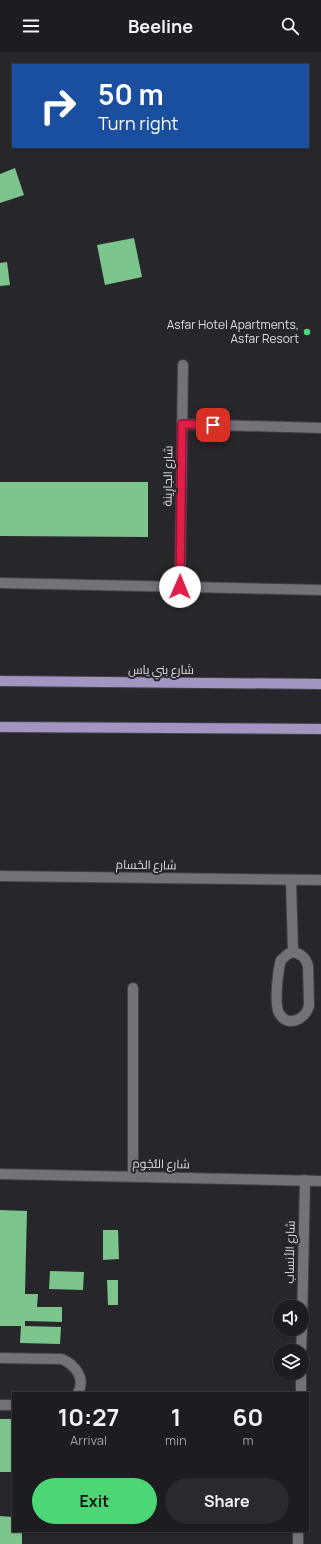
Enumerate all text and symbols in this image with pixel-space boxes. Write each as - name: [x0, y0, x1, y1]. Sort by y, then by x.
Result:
- text: Beeline: [128, 14, 193, 38]
- icon: menu: [20, 15, 42, 37]
- icon: search: [279, 15, 301, 37]
- text: 50 m: [98, 75, 164, 113]
- icon: right: [32, 80, 84, 132]
- text: Turn right: [98, 111, 179, 135]
- place label: Asfar Hotel Apartments, Asfar Resort: [167, 316, 299, 347]
- marker: Asfar Hotel Apartments, Asfar Resort: [302, 327, 312, 337]
- pin: [196, 408, 230, 442]
- icon: arrive: [202, 414, 224, 436]
- street label: شارع الجارِينة: [158, 445, 177, 507]
- position arrow: [159, 566, 201, 608]
- street label: شارع بني ياس: [128, 661, 194, 680]
- street label: شارع الحُسام: [115, 855, 177, 874]
- street label: شارع النُّجُوم: [132, 1155, 190, 1173]
- street label: شارع الأنساب: [280, 1220, 299, 1284]
- map controls: [273, 1300, 309, 1380]
- button: sound: [273, 1300, 309, 1336]
- button: layers: [273, 1344, 309, 1380]
- text: 10:27: [58, 1400, 119, 1433]
- text: 1: [171, 1400, 181, 1433]
- text: 60: [233, 1400, 263, 1433]
- text: Arrival: [70, 1431, 107, 1449]
- text: min: [165, 1431, 187, 1449]
- text: m: [242, 1431, 253, 1449]
- button: Exit: [32, 1478, 157, 1524]
- button: Share: [165, 1478, 289, 1524]

